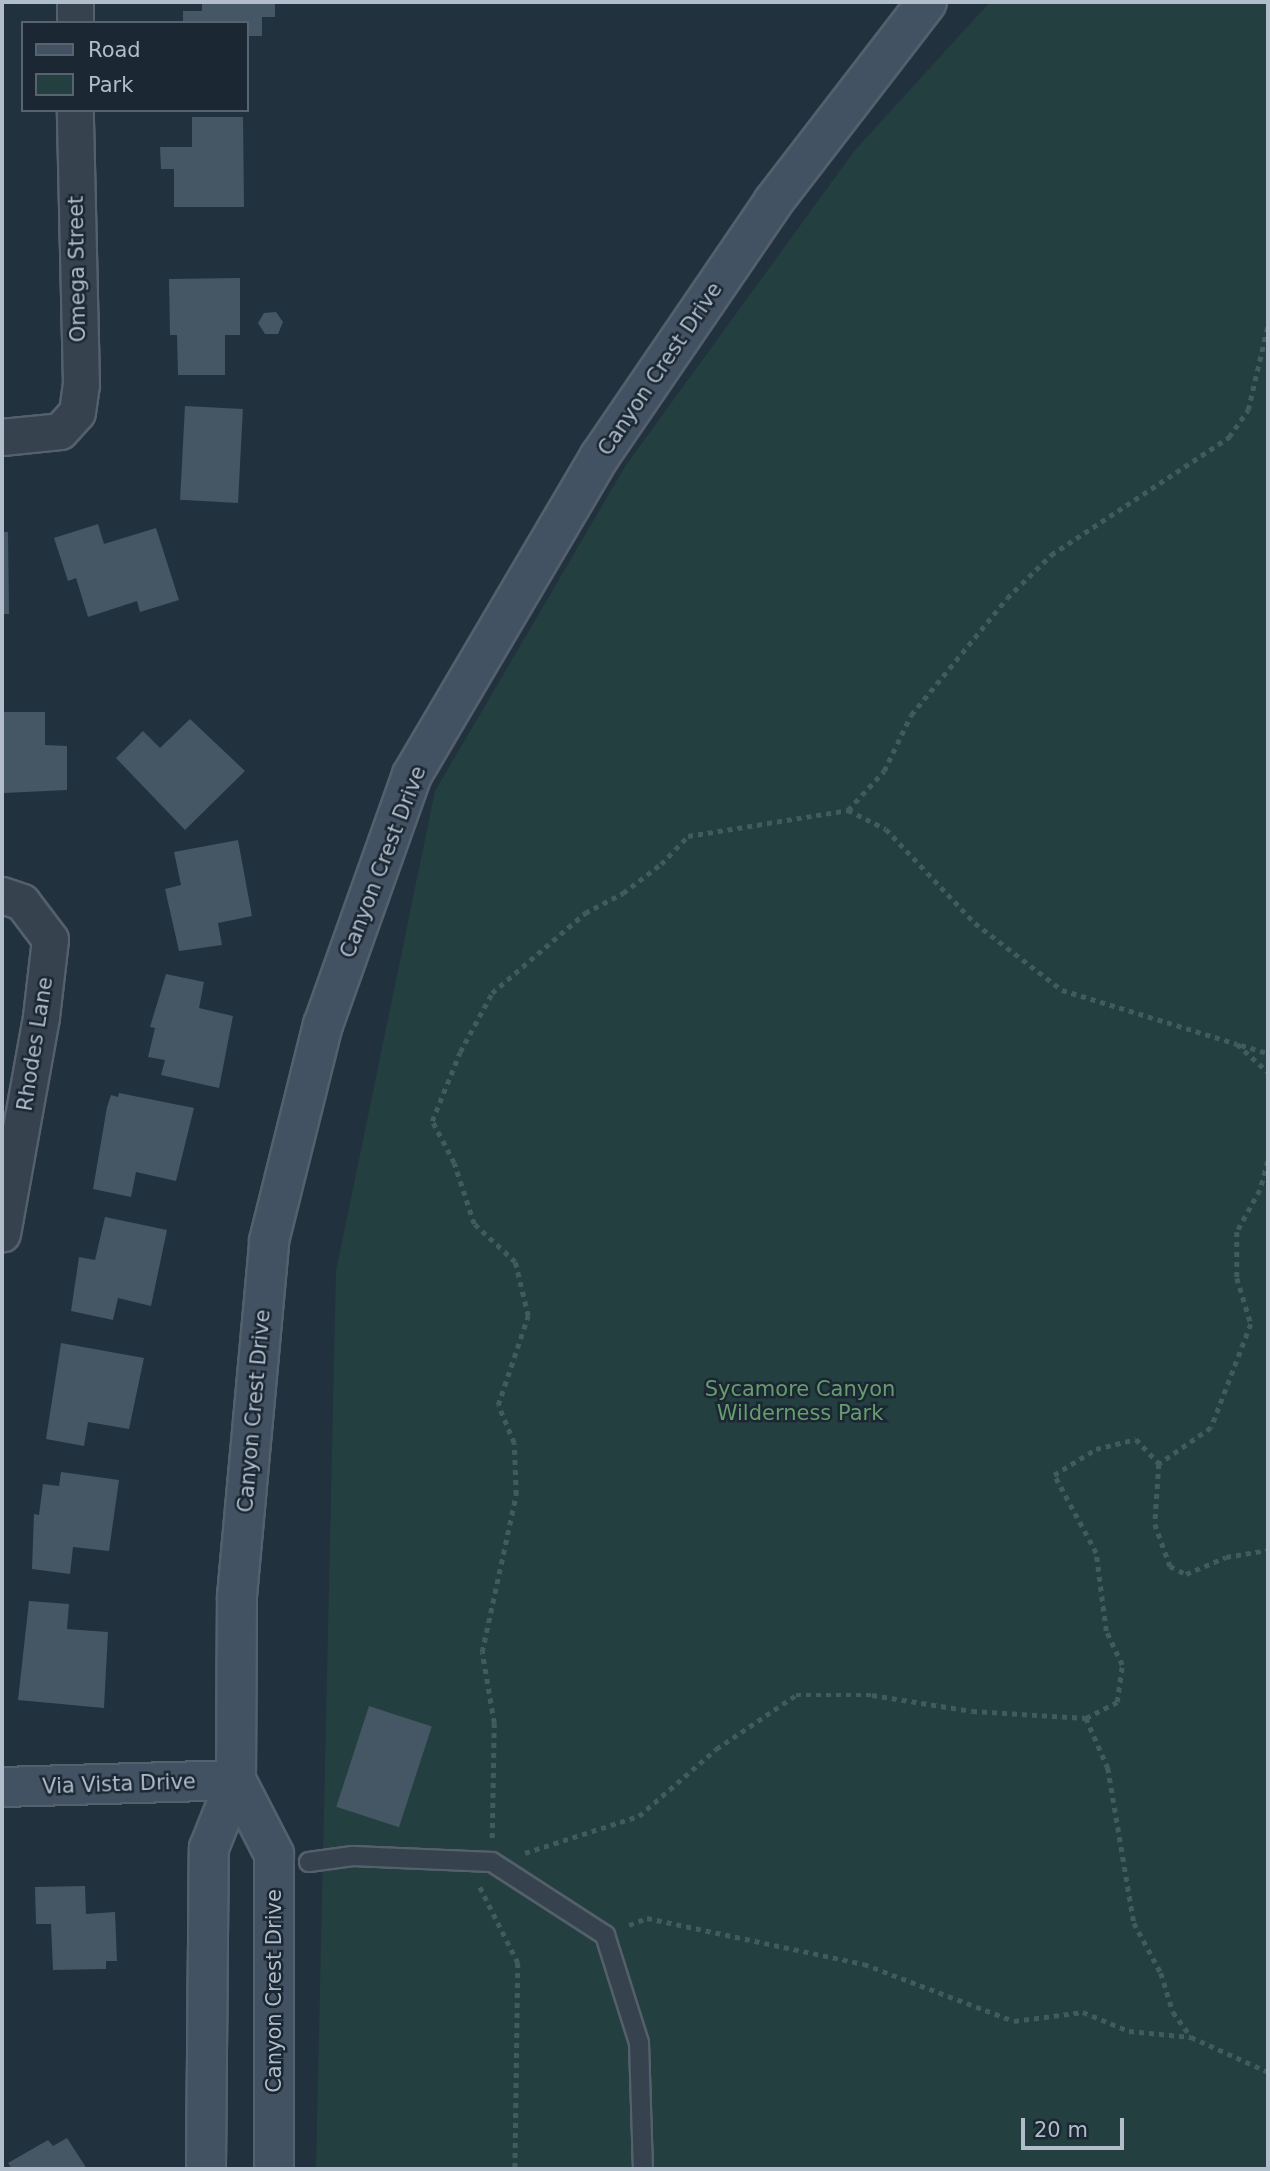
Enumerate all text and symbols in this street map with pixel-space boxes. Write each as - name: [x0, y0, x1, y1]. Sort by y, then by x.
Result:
- legend: [21, 21, 248, 112]
- text: Road: [88, 38, 141, 62]
- text: Park: [88, 73, 133, 97]
- street label: Omega Street: [63, 195, 91, 343]
- street label: Canyon Crest Drive: [593, 278, 727, 460]
- street label: Canyon Crest Drive: [335, 762, 431, 962]
- street label: Rhodes Lane: [12, 975, 58, 1113]
- street label: Canyon Crest Drive: [233, 1308, 275, 1514]
- park label: Sycamore Canyon Wilderness Park: [705, 1376, 895, 1426]
- street label: Via Vista Drive: [42, 1769, 196, 1799]
- street label: Canyon Crest Drive: [261, 1889, 287, 2093]
- scale bar: [1025, 2104, 1128, 2148]
- text: 20 m: [1034, 2118, 1088, 2142]

